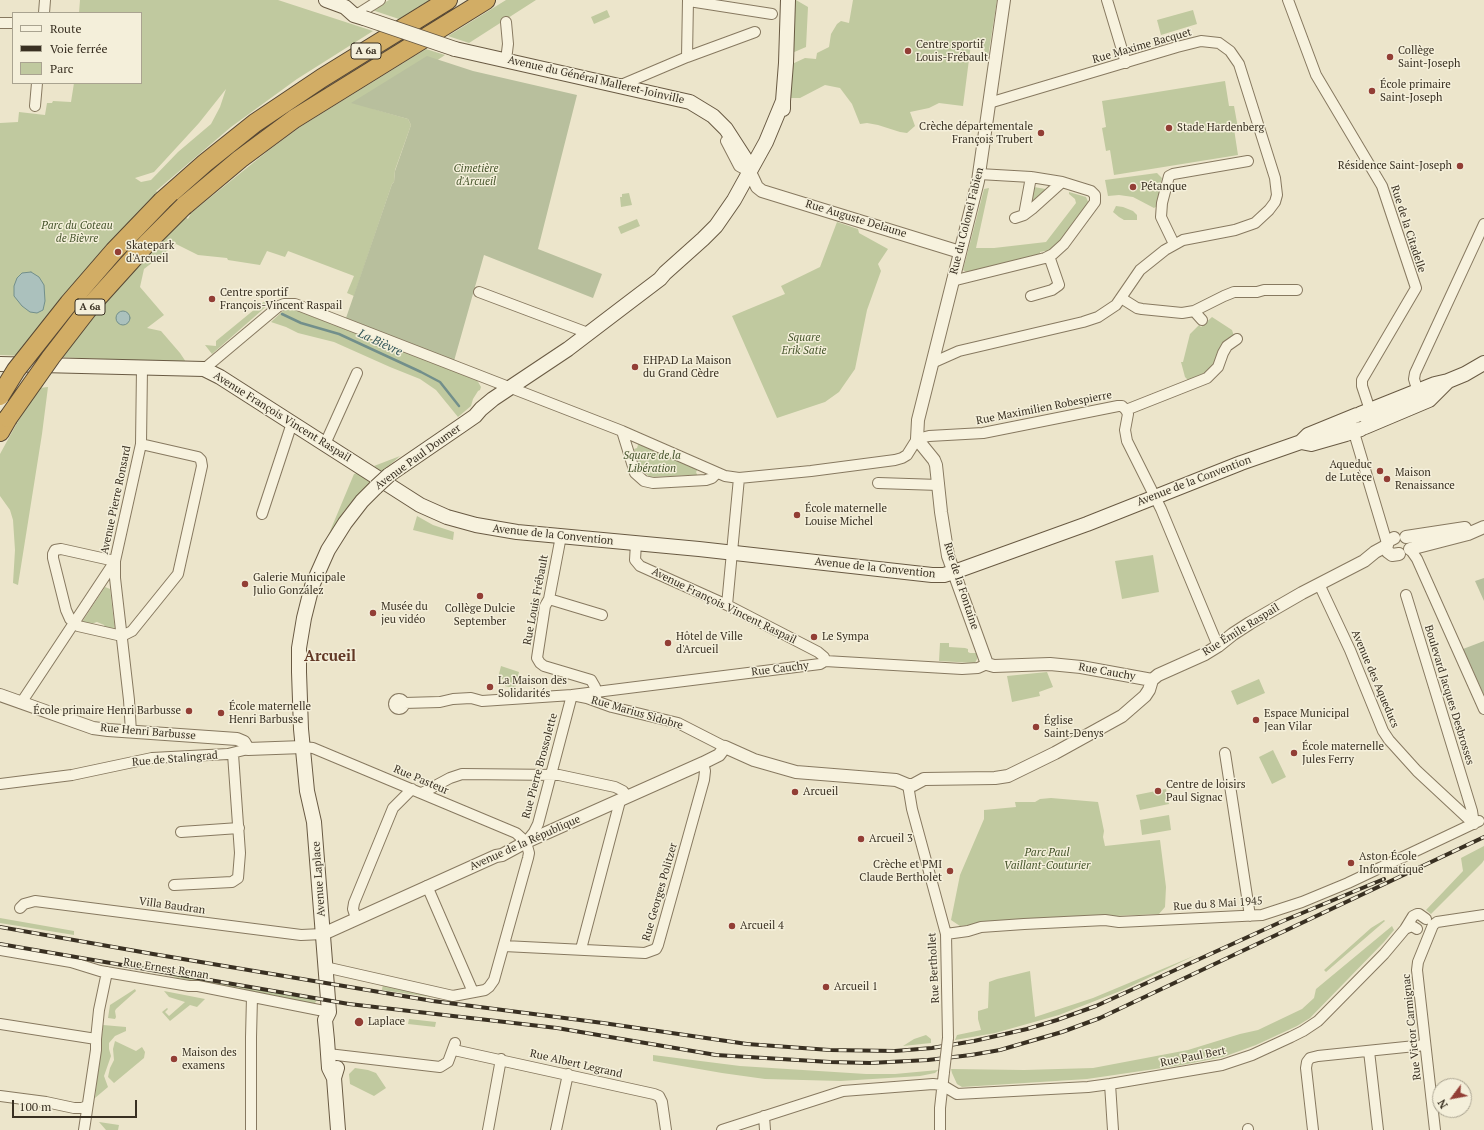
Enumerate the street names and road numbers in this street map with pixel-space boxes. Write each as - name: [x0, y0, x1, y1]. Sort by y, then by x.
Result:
- street label: Rue Maxime Bacquet: [1091, 26, 1193, 66]
- road number: A 6a: [351, 43, 381, 59]
- street label: Avenue du Général Malleret-Joinville: [506, 53, 686, 107]
- street label: Rue du Colonel Fabien: [947, 166, 987, 276]
- street label: Rue de la Citadelle: [1388, 184, 1428, 274]
- street label: Rue Auguste Delaune: [804, 197, 908, 241]
- road number: A 6a: [75, 299, 105, 315]
- street label: Avenue François Vincent Raspail: [211, 369, 353, 465]
- street label: Rue Maximilien Robespierre: [975, 388, 1113, 428]
- street label: Avenue Paul Doumer: [373, 422, 463, 492]
- street label: Avenue Pierre Ronsard: [98, 444, 134, 556]
- street label: Avenue de la Convention: [1135, 453, 1253, 509]
- street label: Avenue de la Convention: [492, 522, 614, 548]
- street label: Rue de la Fontaine: [941, 541, 981, 631]
- street label: Rue Louis Frébault: [521, 554, 551, 646]
- street label: Avenue de la Convention: [814, 555, 936, 581]
- street label: Avenue François Vincent Raspail: [649, 565, 799, 647]
- street label: Rue Émile Raspail: [1200, 601, 1282, 659]
- street label: Boulevard Jacques Desbrosses: [1421, 623, 1477, 767]
- street label: Avenue des Aqueducs: [1348, 628, 1402, 730]
- street label: Rue Cauchy: [751, 659, 809, 679]
- street label: Rue Cauchy: [1077, 660, 1137, 684]
- street label: Rue Marius Sidobre: [589, 694, 685, 732]
- street label: Rue Pierre Brossolette: [520, 712, 560, 820]
- street label: Rue Henri Barbusse: [100, 721, 196, 743]
- street label: Rue de Stalingrad: [131, 749, 219, 769]
- street label: Rue Pasteur: [391, 762, 451, 798]
- street label: Avenue de la République: [468, 813, 582, 873]
- street label: Avenue Laplace: [310, 841, 328, 917]
- street label: Rue Georges Politzer: [640, 841, 680, 943]
- street label: Rue du 8 Mai 1945: [1173, 894, 1263, 914]
- street label: Villa Baudran: [138, 895, 206, 917]
- street label: Rue Berthollet: [926, 932, 942, 1004]
- street label: Rue Ernest Renan: [122, 956, 210, 982]
- street label: Rue Victor Carmignac: [1400, 973, 1424, 1081]
- street label: Rue Paul Bert: [1159, 1044, 1227, 1070]
- street label: Rue Albert Legrand: [528, 1047, 624, 1081]

